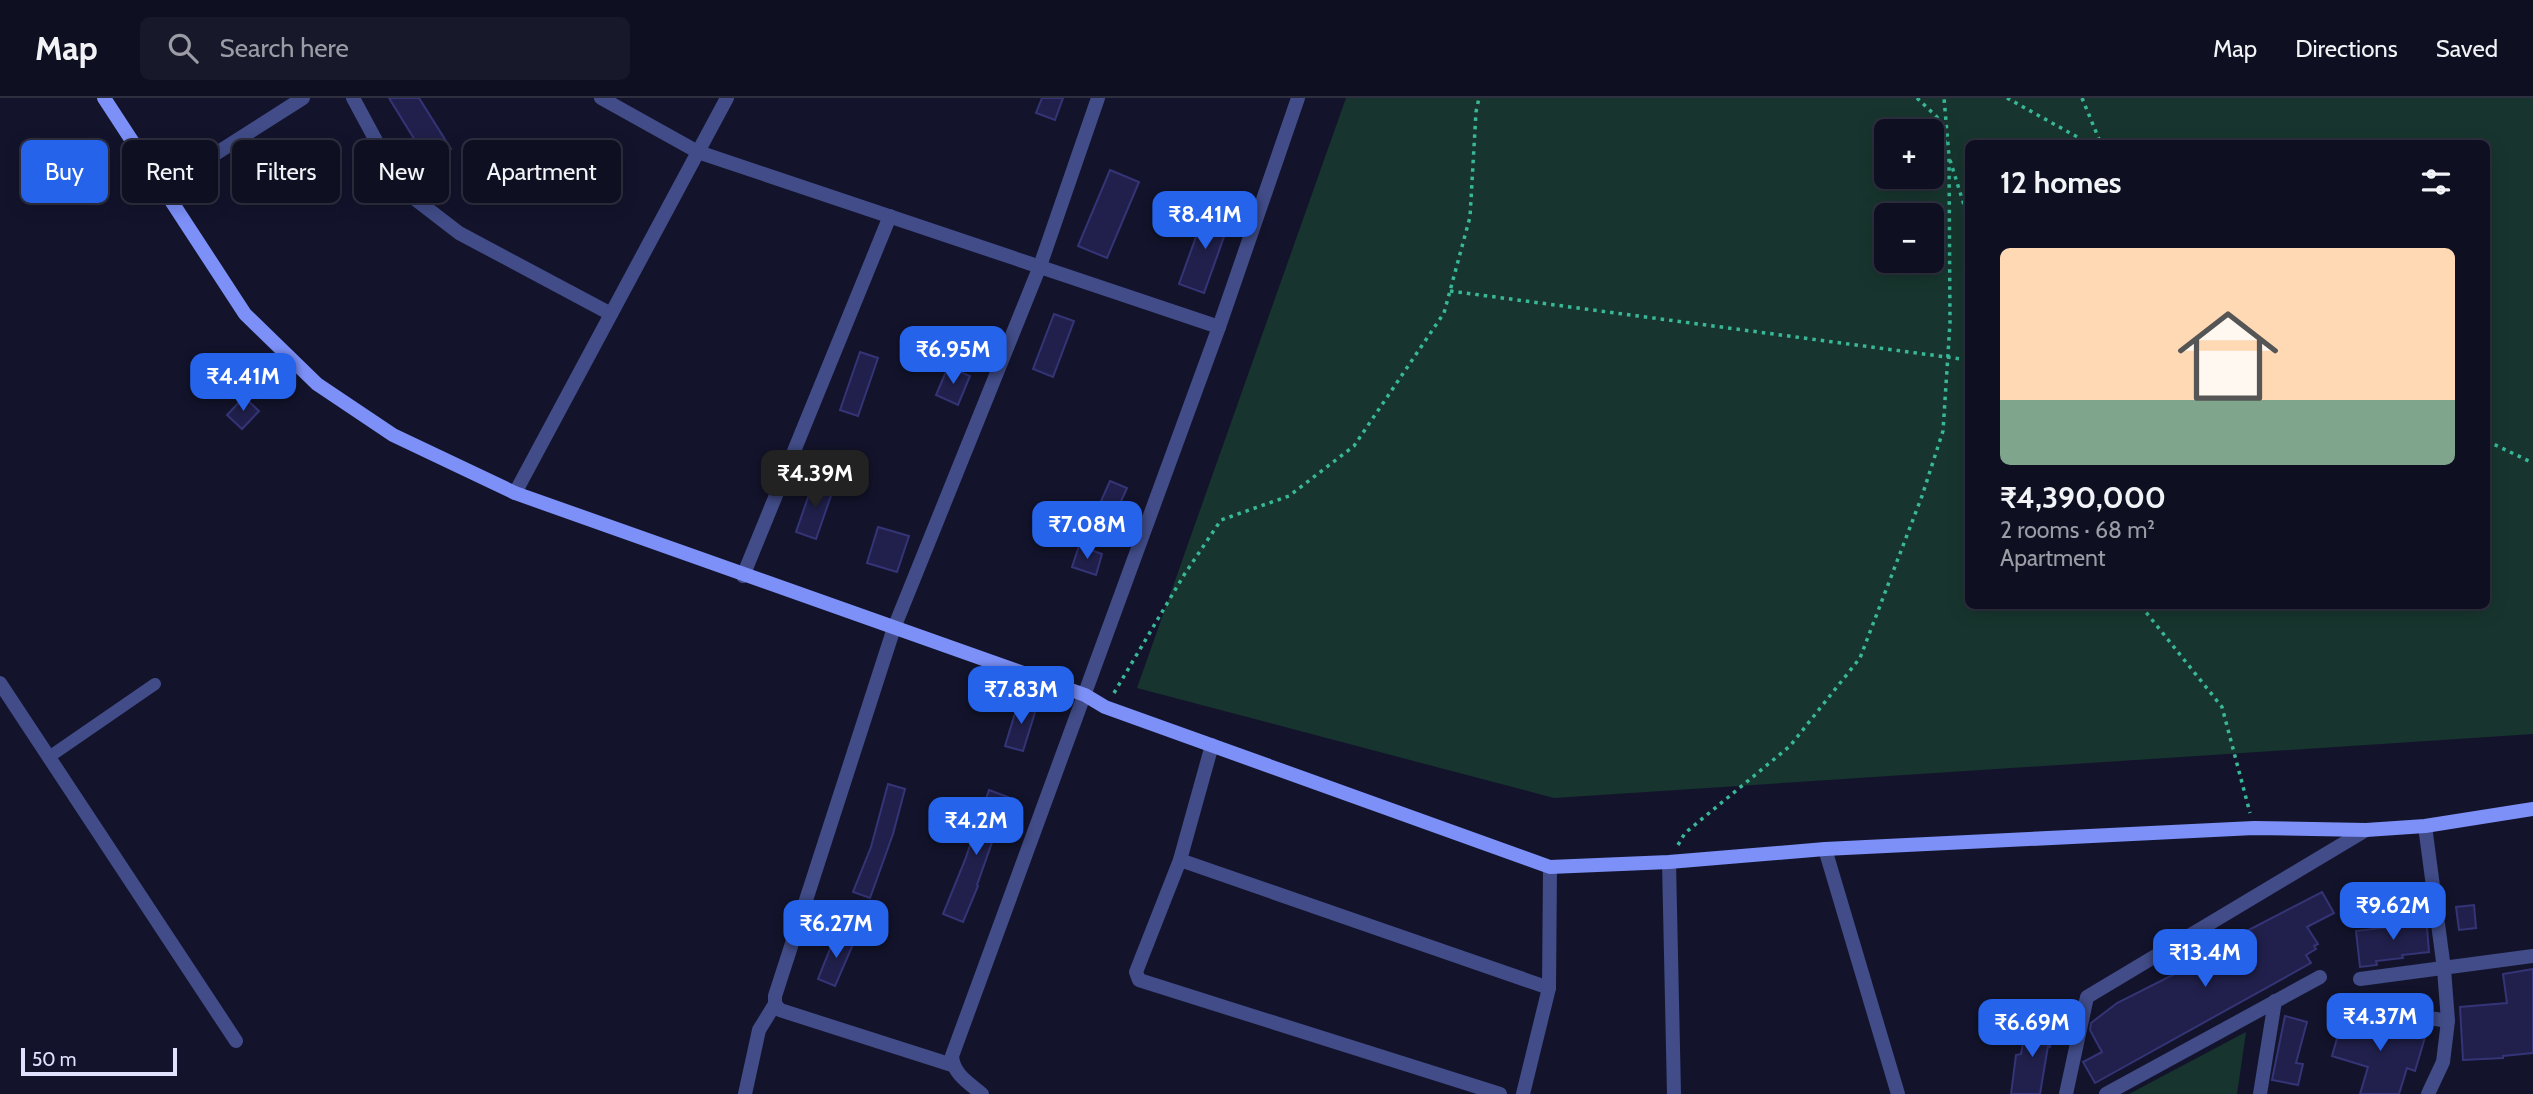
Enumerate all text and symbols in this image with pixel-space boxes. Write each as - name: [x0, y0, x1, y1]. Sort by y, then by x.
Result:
- search box: [140, 17, 630, 80]
- text: Map: [35, 28, 98, 68]
- icon: search: [164, 29, 202, 67]
- text: Search here: [220, 32, 349, 64]
- text: Map: [2213, 34, 2257, 63]
- text: Directions: [2295, 34, 2398, 63]
- text: Saved: [2436, 34, 2498, 63]
- map controls: [1874, 119, 1944, 273]
- button: +: [1874, 119, 1944, 189]
- chip: Buy: [21, 140, 108, 203]
- chip: Rent: [122, 140, 218, 203]
- chip: Filters: [232, 140, 340, 203]
- chip: New: [354, 140, 449, 203]
- chip: Apartment: [463, 140, 621, 203]
- icon: filters: [2417, 163, 2455, 201]
- text: 12 homes: [2000, 164, 2122, 201]
- pin: ₹8.41M: [1148, 192, 1262, 251]
- text: ₹8.41M: [1168, 200, 1242, 228]
- button: −: [1874, 203, 1944, 273]
- icon: home: [2165, 293, 2291, 419]
- pin: ₹6.95M: [896, 327, 1010, 386]
- text: ₹6.95M: [916, 335, 990, 363]
- pin: ₹4.41M: [186, 354, 300, 413]
- text: ₹4.41M: [206, 362, 280, 390]
- pin: ₹4.39M: [758, 450, 872, 510]
- text: ₹4.39M: [777, 459, 853, 487]
- text: ₹4,390,000: [2000, 479, 2166, 516]
- pin: ₹7.08M: [1030, 502, 1144, 561]
- text: ₹7.08M: [1048, 510, 1126, 538]
- text: 2 rooms · 68 m²: [2000, 516, 2155, 544]
- text: Apartment: [2000, 544, 2105, 572]
- pin: ₹7.83M: [964, 666, 1078, 726]
- text: ₹7.83M: [984, 675, 1058, 703]
- pin: ₹4.2M: [927, 798, 1025, 857]
- text: ₹4.2M: [944, 806, 1008, 834]
- pin: ₹9.62M: [2336, 882, 2450, 942]
- text: ₹9.62M: [2356, 891, 2430, 919]
- pin: ₹6.27M: [779, 900, 893, 960]
- text: ₹6.27M: [799, 909, 873, 937]
- pin: ₹13.4M: [2148, 930, 2262, 989]
- text: ₹13.4M: [2169, 938, 2241, 966]
- pin: ₹4.37M: [2323, 993, 2437, 1053]
- pin: ₹6.69M: [1975, 1000, 2089, 1059]
- text: ₹4.37M: [2343, 1002, 2417, 1030]
- text: ₹6.69M: [1994, 1008, 2070, 1036]
- scale bar: [21, 1045, 177, 1077]
- text: 50 m: [32, 1048, 76, 1071]

